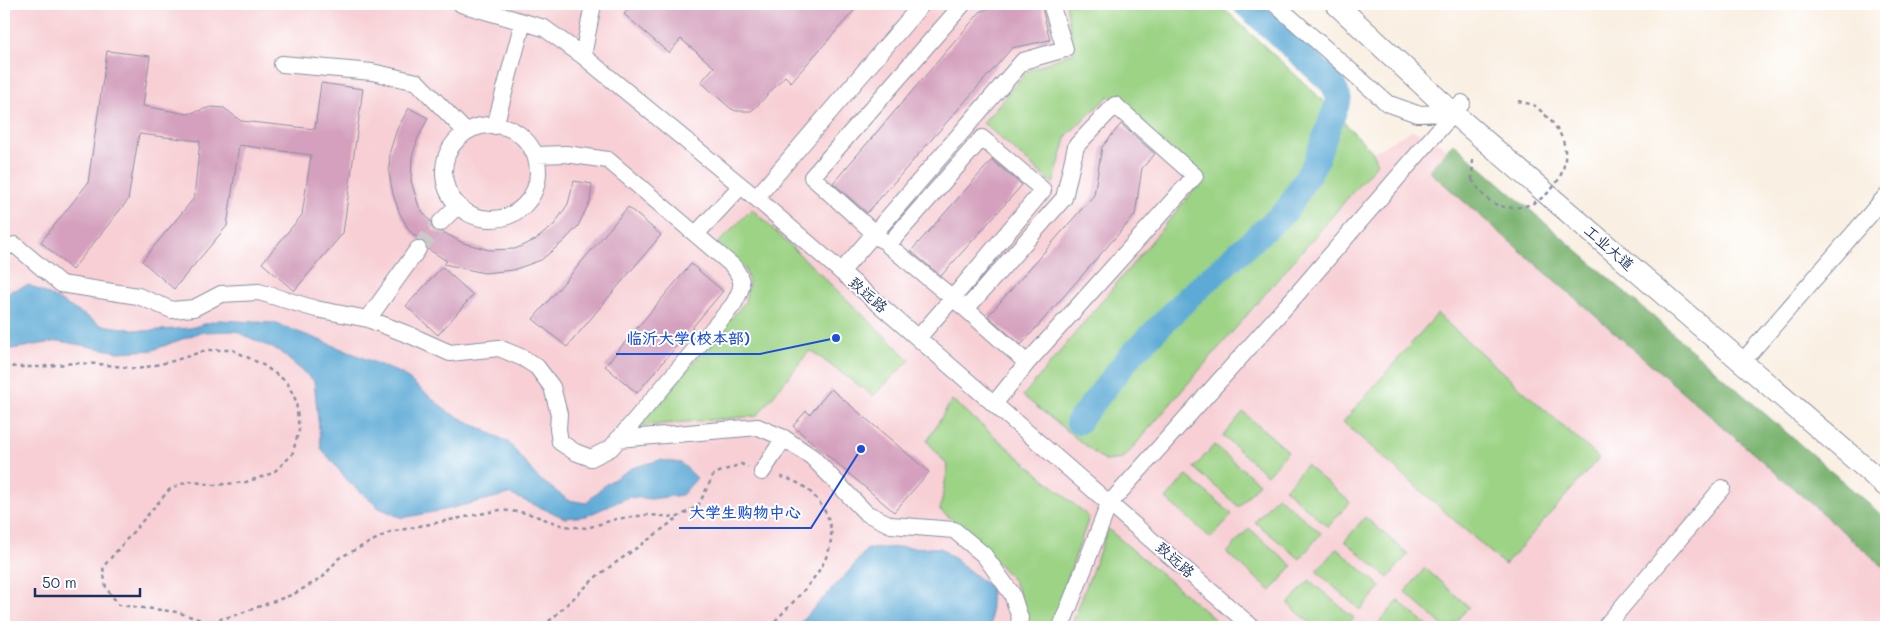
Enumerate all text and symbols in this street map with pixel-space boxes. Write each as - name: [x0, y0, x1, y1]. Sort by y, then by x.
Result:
- street label: 工业大道: [1580, 220, 1639, 274]
- street label: 致远路: [845, 272, 892, 317]
- callout: 临沂大学(校本部): [616, 323, 760, 354]
- text: 临沂大学(校本部): [626, 327, 750, 348]
- callout: 大学生购物中心: [679, 497, 811, 528]
- text: 大学生购物中心: [689, 501, 801, 522]
- street label: 致远路: [1152, 537, 1199, 582]
- scale bar: [35, 566, 140, 598]
- text: 50 m: [42, 572, 77, 592]

